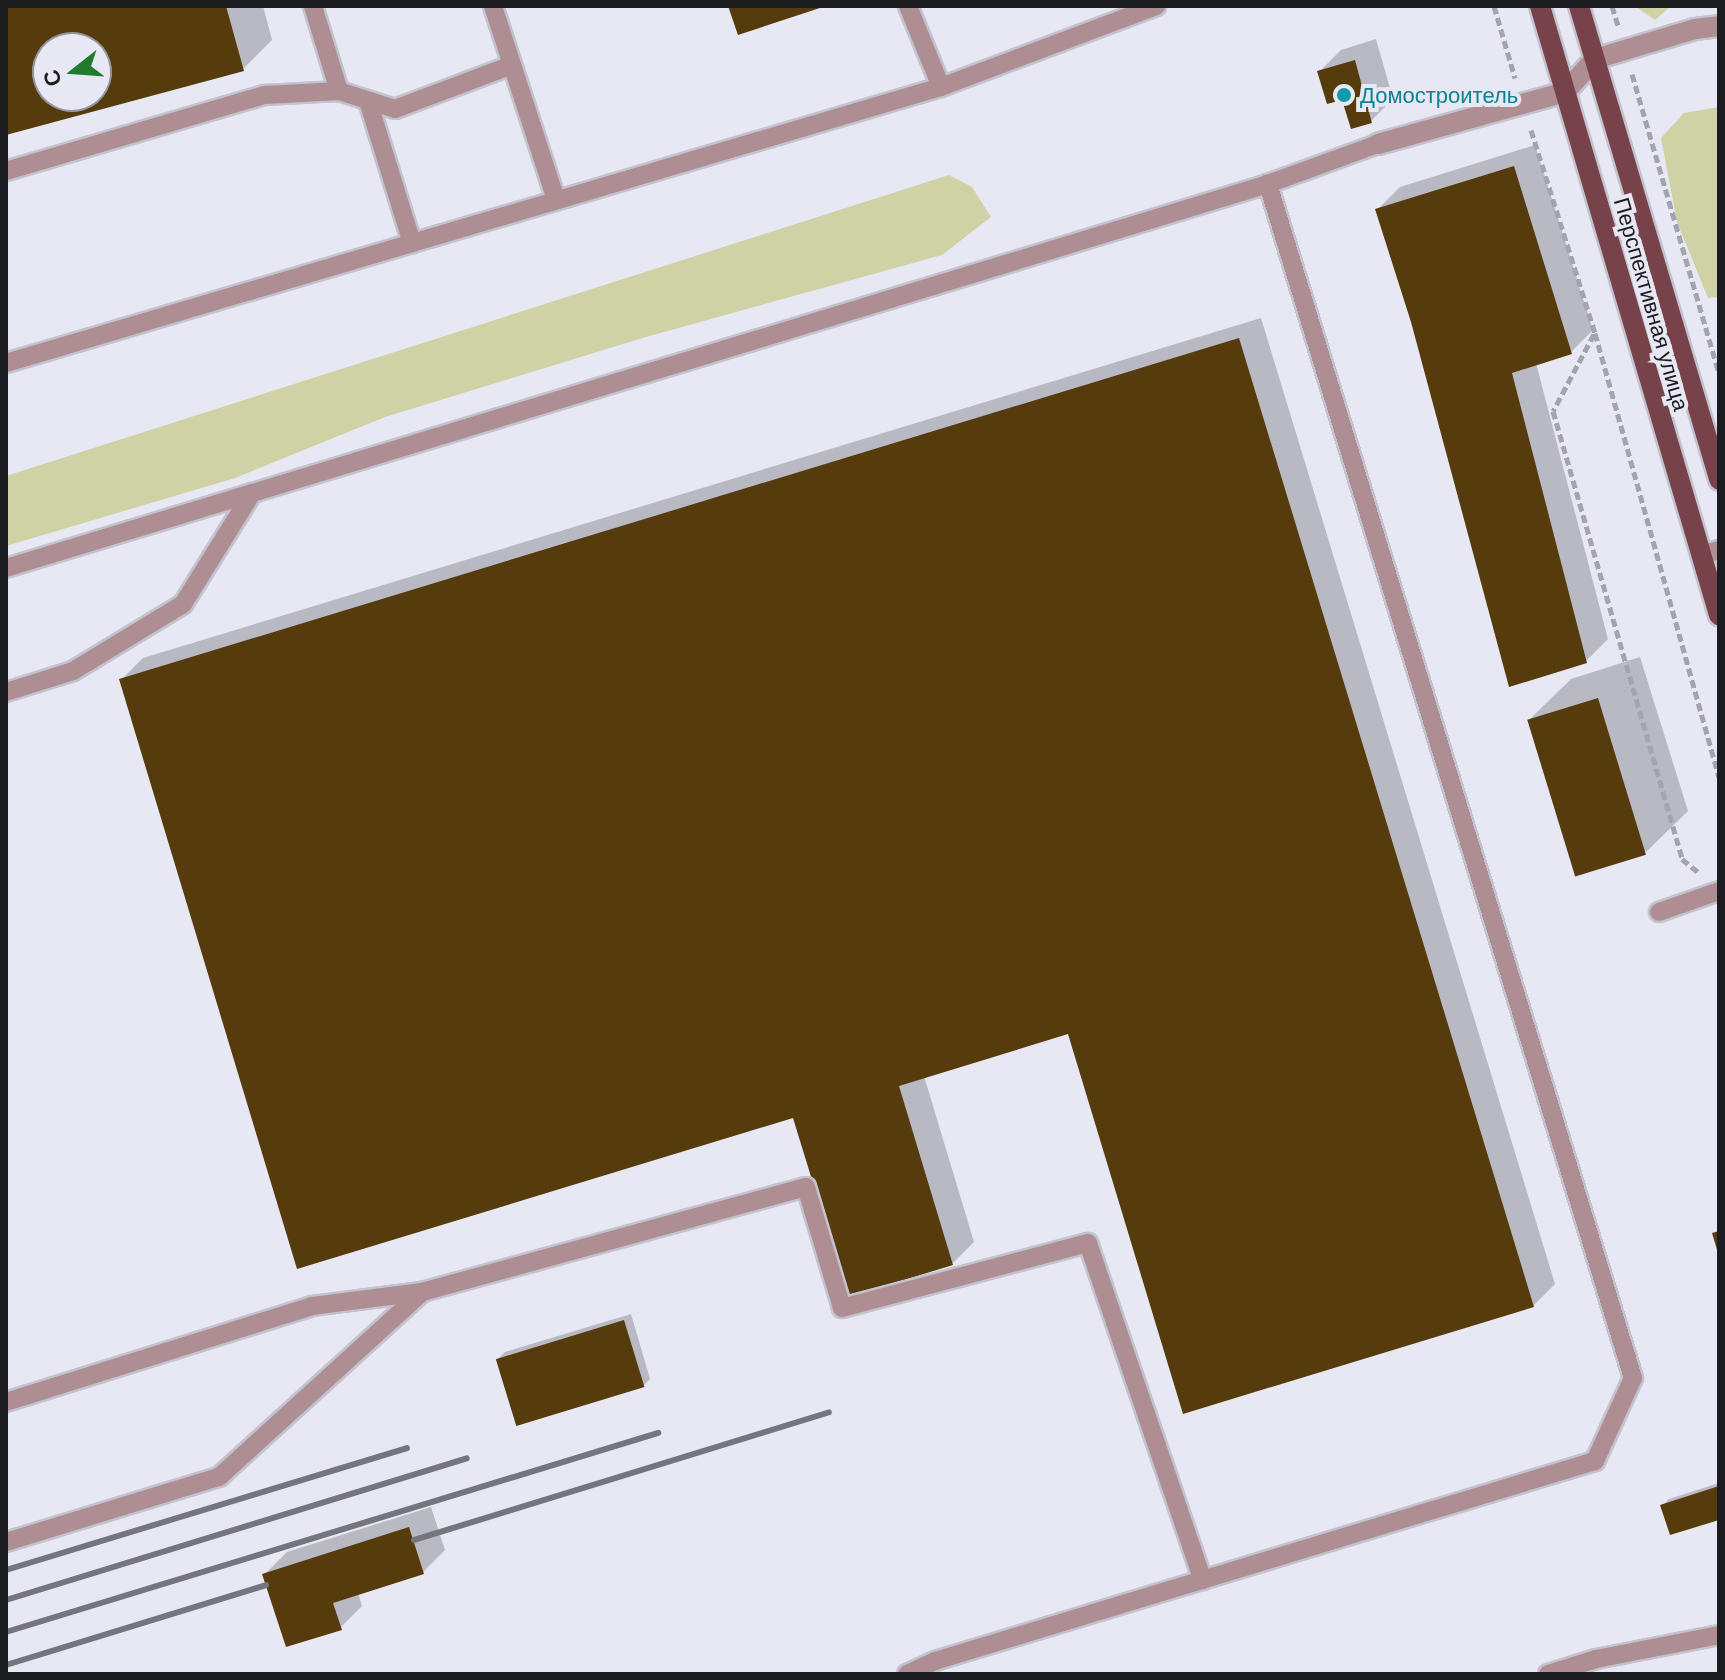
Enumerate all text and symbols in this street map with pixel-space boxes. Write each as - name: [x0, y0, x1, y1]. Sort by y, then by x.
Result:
- north arrow: [32, 32, 112, 112]
- text: С: [36, 67, 66, 90]
- place label: Домостроитель: [1360, 82, 1518, 108]
- marker: Домостроитель: [1335, 86, 1353, 104]
- street label: Перспективная улица: [1609, 194, 1695, 414]

